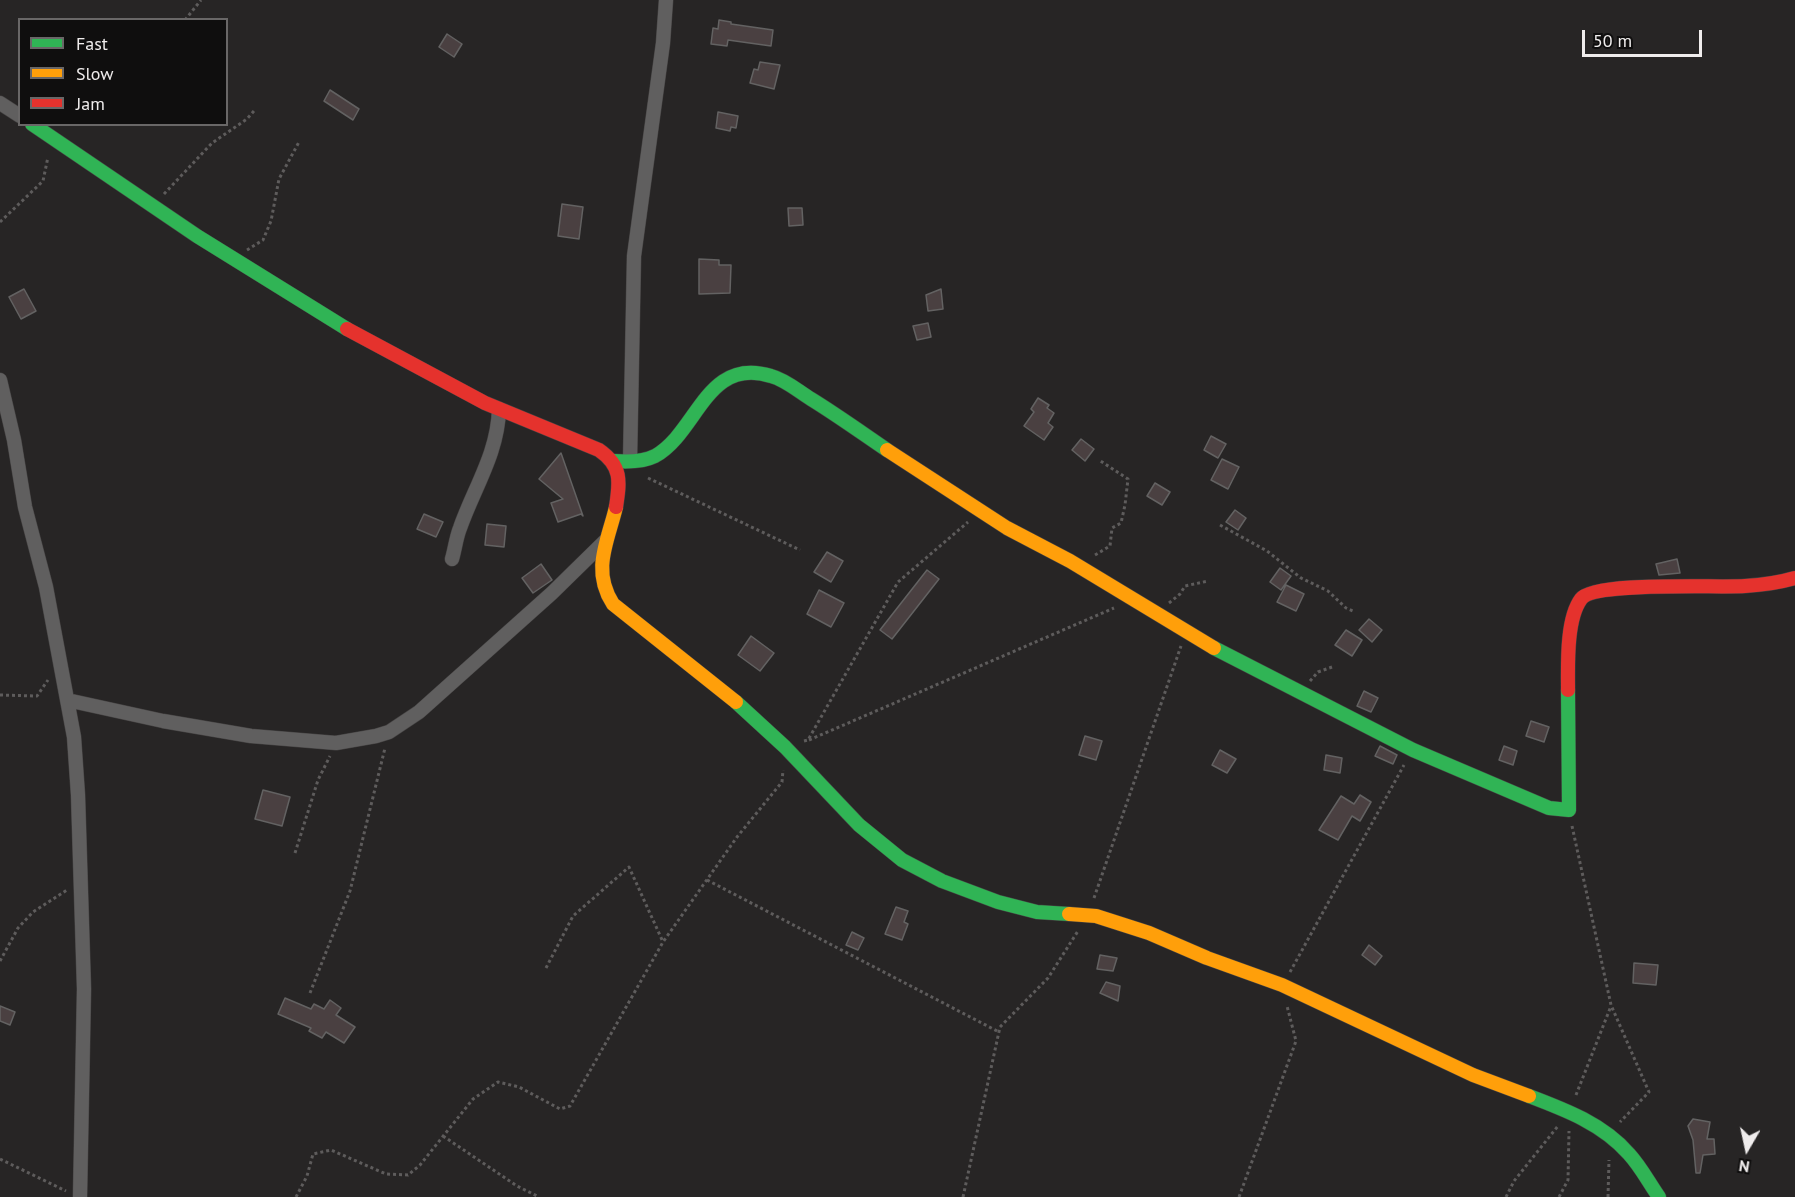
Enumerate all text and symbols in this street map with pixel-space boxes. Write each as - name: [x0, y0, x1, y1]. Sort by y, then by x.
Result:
- legend: [18, 18, 228, 126]
- scale bar: [1585, 18, 1705, 56]
- text: 50 m: [1593, 29, 1632, 52]
- text: Fast: [76, 32, 108, 55]
- text: Slow: [76, 62, 114, 85]
- text: Jam: [76, 92, 105, 115]
- north arrow: [1717, 1119, 1777, 1179]
- text: N: [1737, 1156, 1751, 1177]

